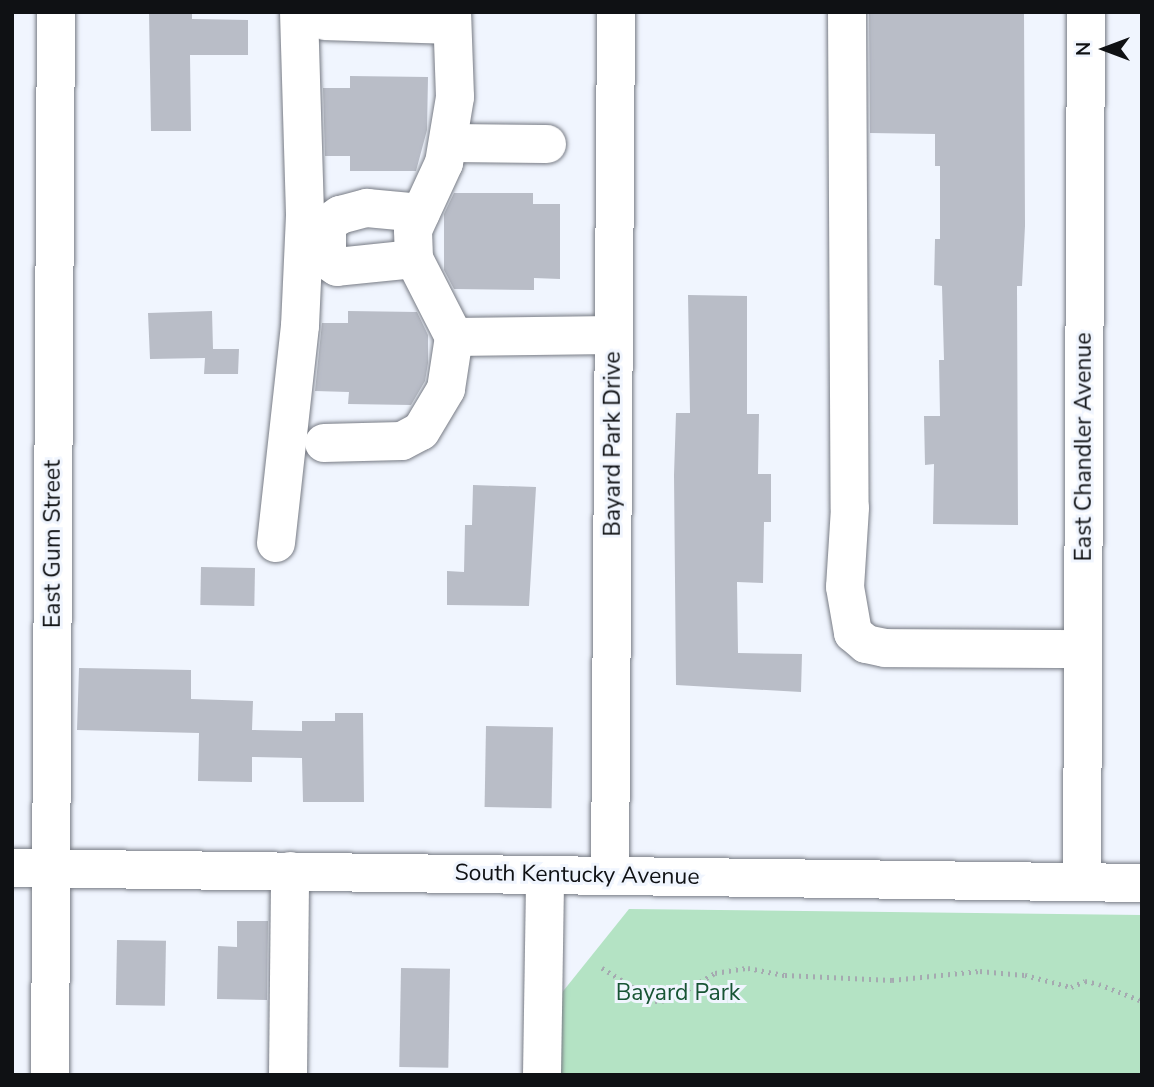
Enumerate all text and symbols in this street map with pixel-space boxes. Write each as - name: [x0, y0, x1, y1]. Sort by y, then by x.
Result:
- north arrow: [1070, 14, 1140, 84]
- text: N: [1071, 42, 1097, 56]
- street label: East Chandler Avenue: [1070, 333, 1098, 561]
- street label: Bayard Park Drive: [599, 351, 627, 537]
- street label: East Gum Street: [39, 460, 67, 628]
- street label: South Kentucky Avenue: [454, 859, 700, 891]
- park label: Bayard Park: [616, 979, 740, 1007]

